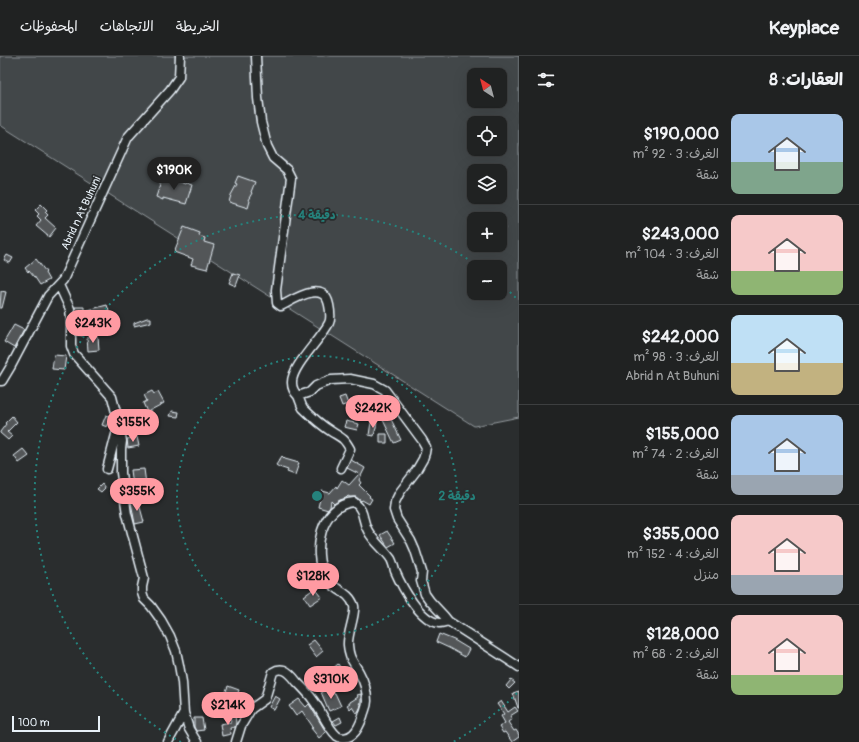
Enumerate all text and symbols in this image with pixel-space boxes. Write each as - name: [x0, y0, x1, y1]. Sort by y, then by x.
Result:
- text: Keyplace: [769, 16, 839, 40]
- text: المحفوظات: [20, 18, 78, 35]
- text: الاتجاهات: [100, 18, 154, 35]
- text: الخريطة: [176, 18, 219, 35]
- north arrow: [467, 68, 507, 108]
- map controls: [467, 68, 507, 300]
- icon: filters: [535, 69, 557, 91]
- text: العقارات: 8: [769, 69, 843, 90]
- button: locate: [467, 116, 507, 156]
- text: $190,000: [644, 123, 719, 144]
- icon: home: [763, 130, 811, 178]
- text: الغرف: 3 · 92 m²: [633, 146, 719, 162]
- pin: $190K: [146, 157, 202, 191]
- text: $190K: [156, 162, 192, 178]
- button: layers: [467, 164, 507, 204]
- text: شقة: [696, 167, 719, 183]
- street label: Abrid n At Buhuni: [58, 174, 104, 252]
- text: 4 دقيقة: [297, 208, 336, 223]
- button: +: [467, 212, 507, 252]
- text: $243,000: [642, 223, 719, 244]
- icon: home: [763, 231, 811, 279]
- text: الغرف: 3 · 104 m²: [625, 246, 719, 262]
- button: −: [467, 260, 507, 300]
- text: شقة: [696, 267, 719, 283]
- pin: $243K: [65, 310, 121, 344]
- text: $243K: [75, 315, 111, 331]
- text: $242,000: [642, 326, 719, 347]
- icon: home: [763, 331, 811, 379]
- text: الغرف: 3 · 98 m²: [634, 349, 719, 365]
- text: Abrid n At Buhuni: [625, 368, 719, 384]
- pin: $242K: [345, 395, 401, 429]
- text: $242K: [355, 400, 391, 416]
- pin: $155K: [105, 409, 161, 443]
- text: $155K: [116, 414, 150, 430]
- text: $155,000: [646, 423, 719, 444]
- icon: home: [763, 431, 811, 479]
- text: الغرف: 2 · 74 m²: [632, 446, 719, 462]
- text: شقة: [696, 467, 719, 483]
- pin: $355K: [109, 478, 165, 512]
- text: $355K: [119, 483, 155, 499]
- centre of rings: [310, 489, 324, 503]
- text: 2 دقيقة: [439, 489, 476, 504]
- text: $355,000: [643, 523, 719, 544]
- icon: home: [763, 531, 811, 579]
- text: الغرف: 4 · 152 m²: [627, 546, 719, 562]
- pin: $128K: [285, 563, 341, 597]
- text: منزل: [693, 567, 719, 583]
- text: $128K: [296, 568, 330, 584]
- text: $128,000: [646, 623, 719, 644]
- icon: home: [763, 631, 811, 679]
- text: الغرف: 2 · 68 m²: [633, 646, 719, 662]
- pin: $310K: [303, 666, 359, 700]
- text: شقة: [696, 667, 719, 683]
- text: $310K: [313, 671, 349, 687]
- pin: $214K: [200, 692, 256, 726]
- text: $214K: [211, 697, 245, 713]
- scale bar: [12, 714, 100, 733]
- text: 100 m: [18, 716, 49, 729]

